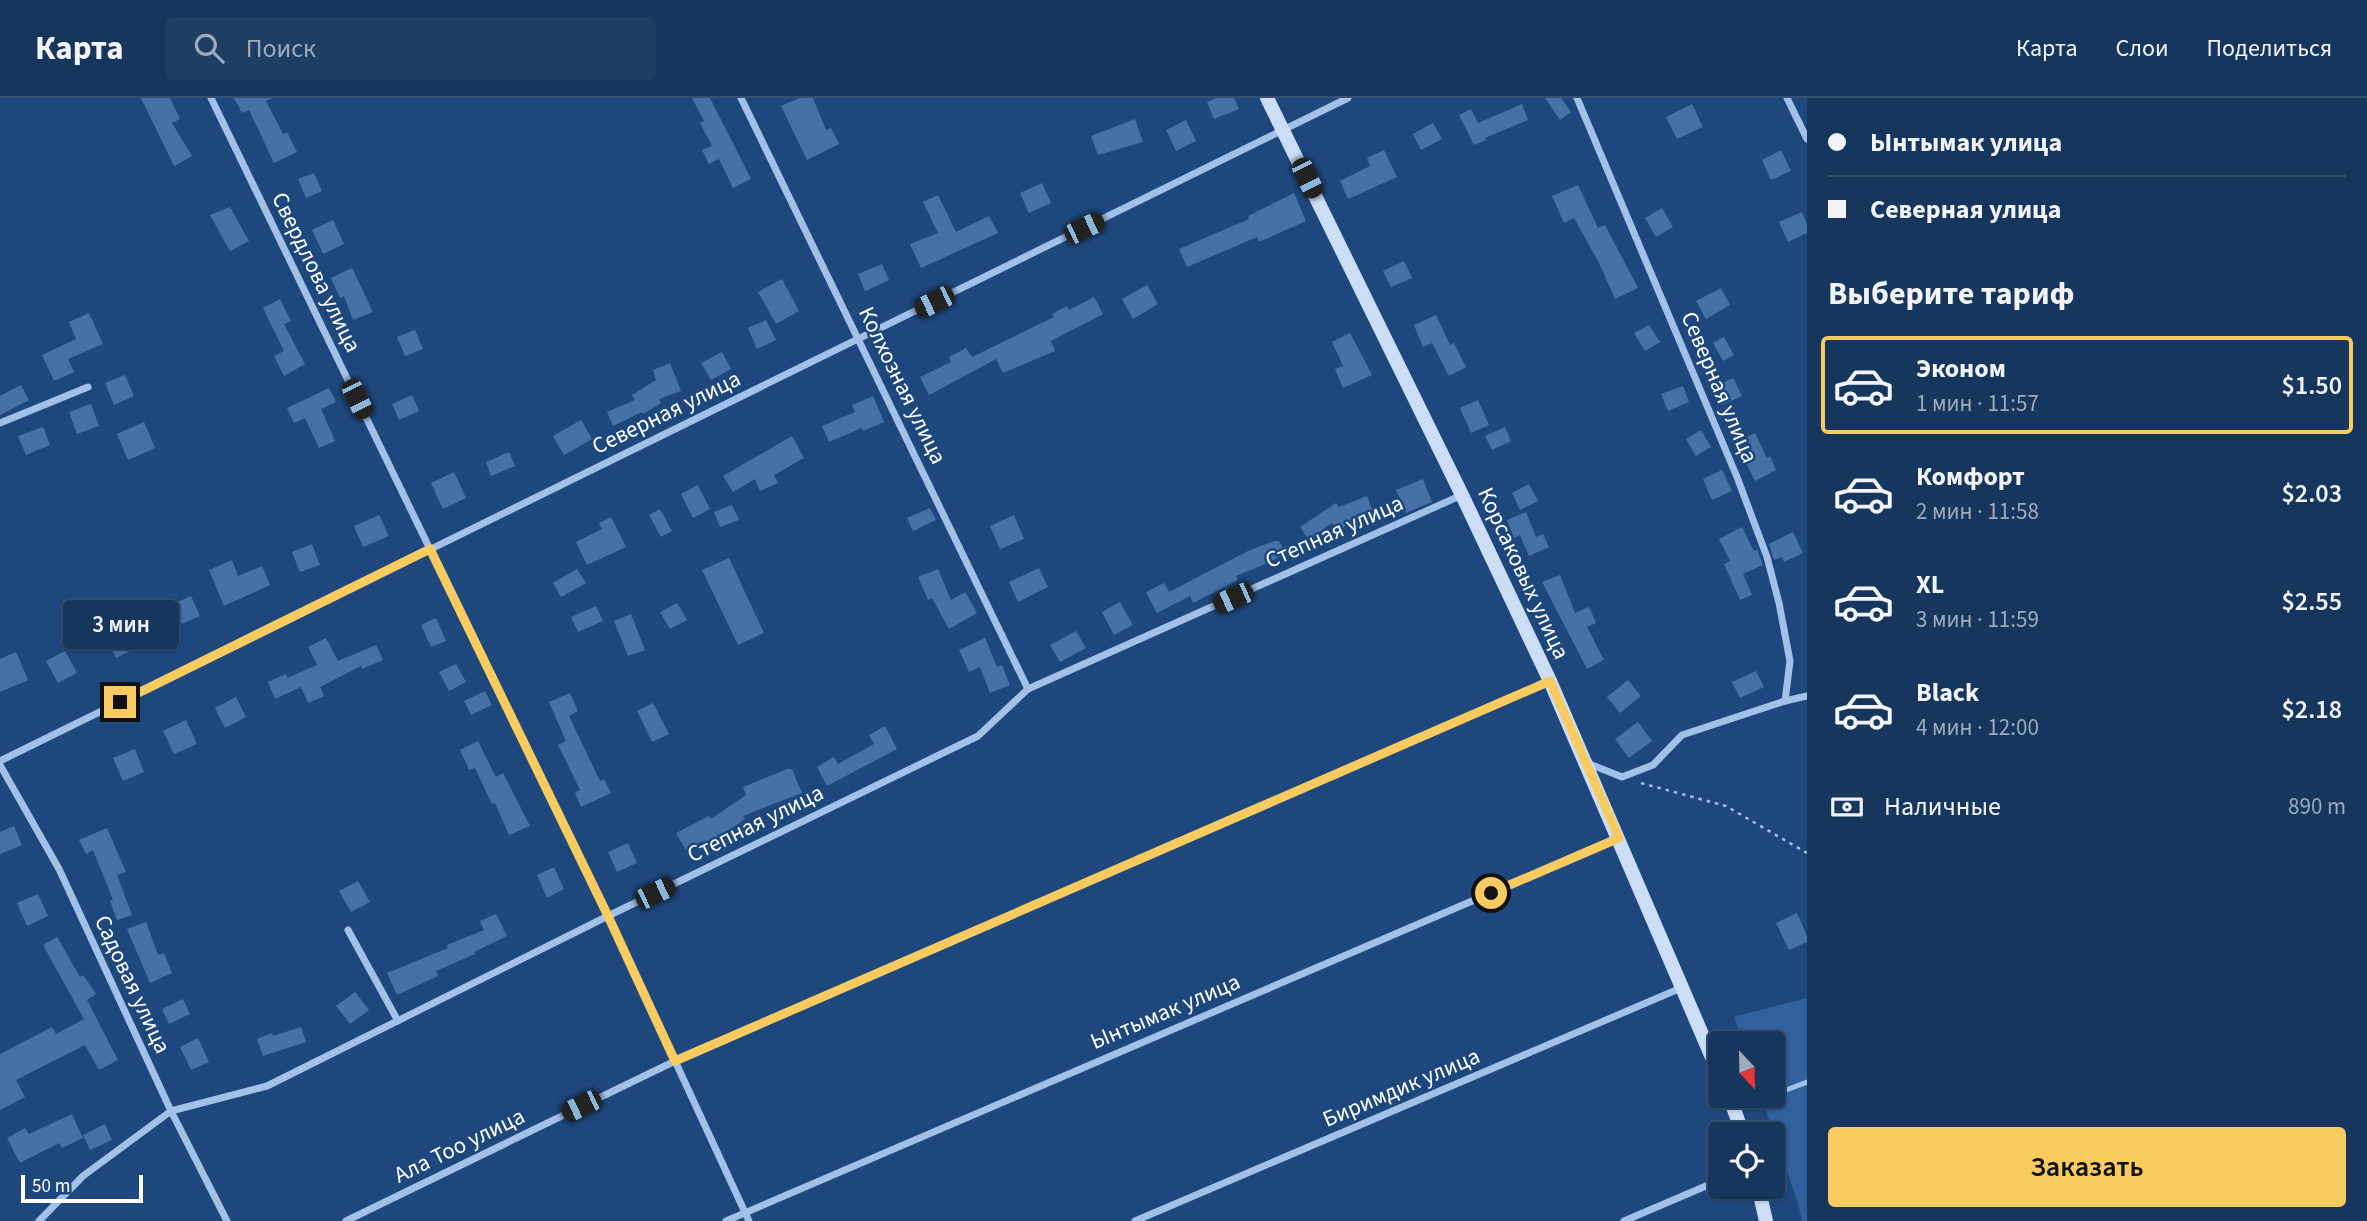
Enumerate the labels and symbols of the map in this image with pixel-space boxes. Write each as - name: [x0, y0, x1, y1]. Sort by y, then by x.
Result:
- car: [1289, 155, 1326, 201]
- street label: Свердлова улица: [263, 187, 370, 358]
- car: [1061, 209, 1108, 247]
- car: [911, 283, 958, 321]
- street label: Колхозная улица: [850, 301, 955, 470]
- street label: Северная улица: [1673, 306, 1766, 468]
- street label: Северная улица: [586, 362, 746, 463]
- car: [339, 376, 376, 422]
- street label: Корсаковых улица: [1469, 482, 1578, 664]
- street label: Степная улица: [1260, 486, 1409, 577]
- car: [1210, 580, 1257, 616]
- callout: 3 мин: [62, 601, 178, 650]
- route end: [104, 686, 136, 718]
- street label: Степная улица: [681, 776, 829, 871]
- car: [632, 874, 679, 912]
- route start: [1475, 877, 1507, 909]
- street label: Садовая улица: [86, 910, 179, 1059]
- street label: Ынтымак улица: [1085, 965, 1245, 1058]
- north arrow: [1708, 1031, 1785, 1108]
- street label: Биримдик улица: [1317, 1039, 1485, 1136]
- car: [558, 1087, 605, 1125]
- street label: Ала Тоо улица: [388, 1099, 530, 1191]
- scale bar: [21, 1172, 144, 1204]

